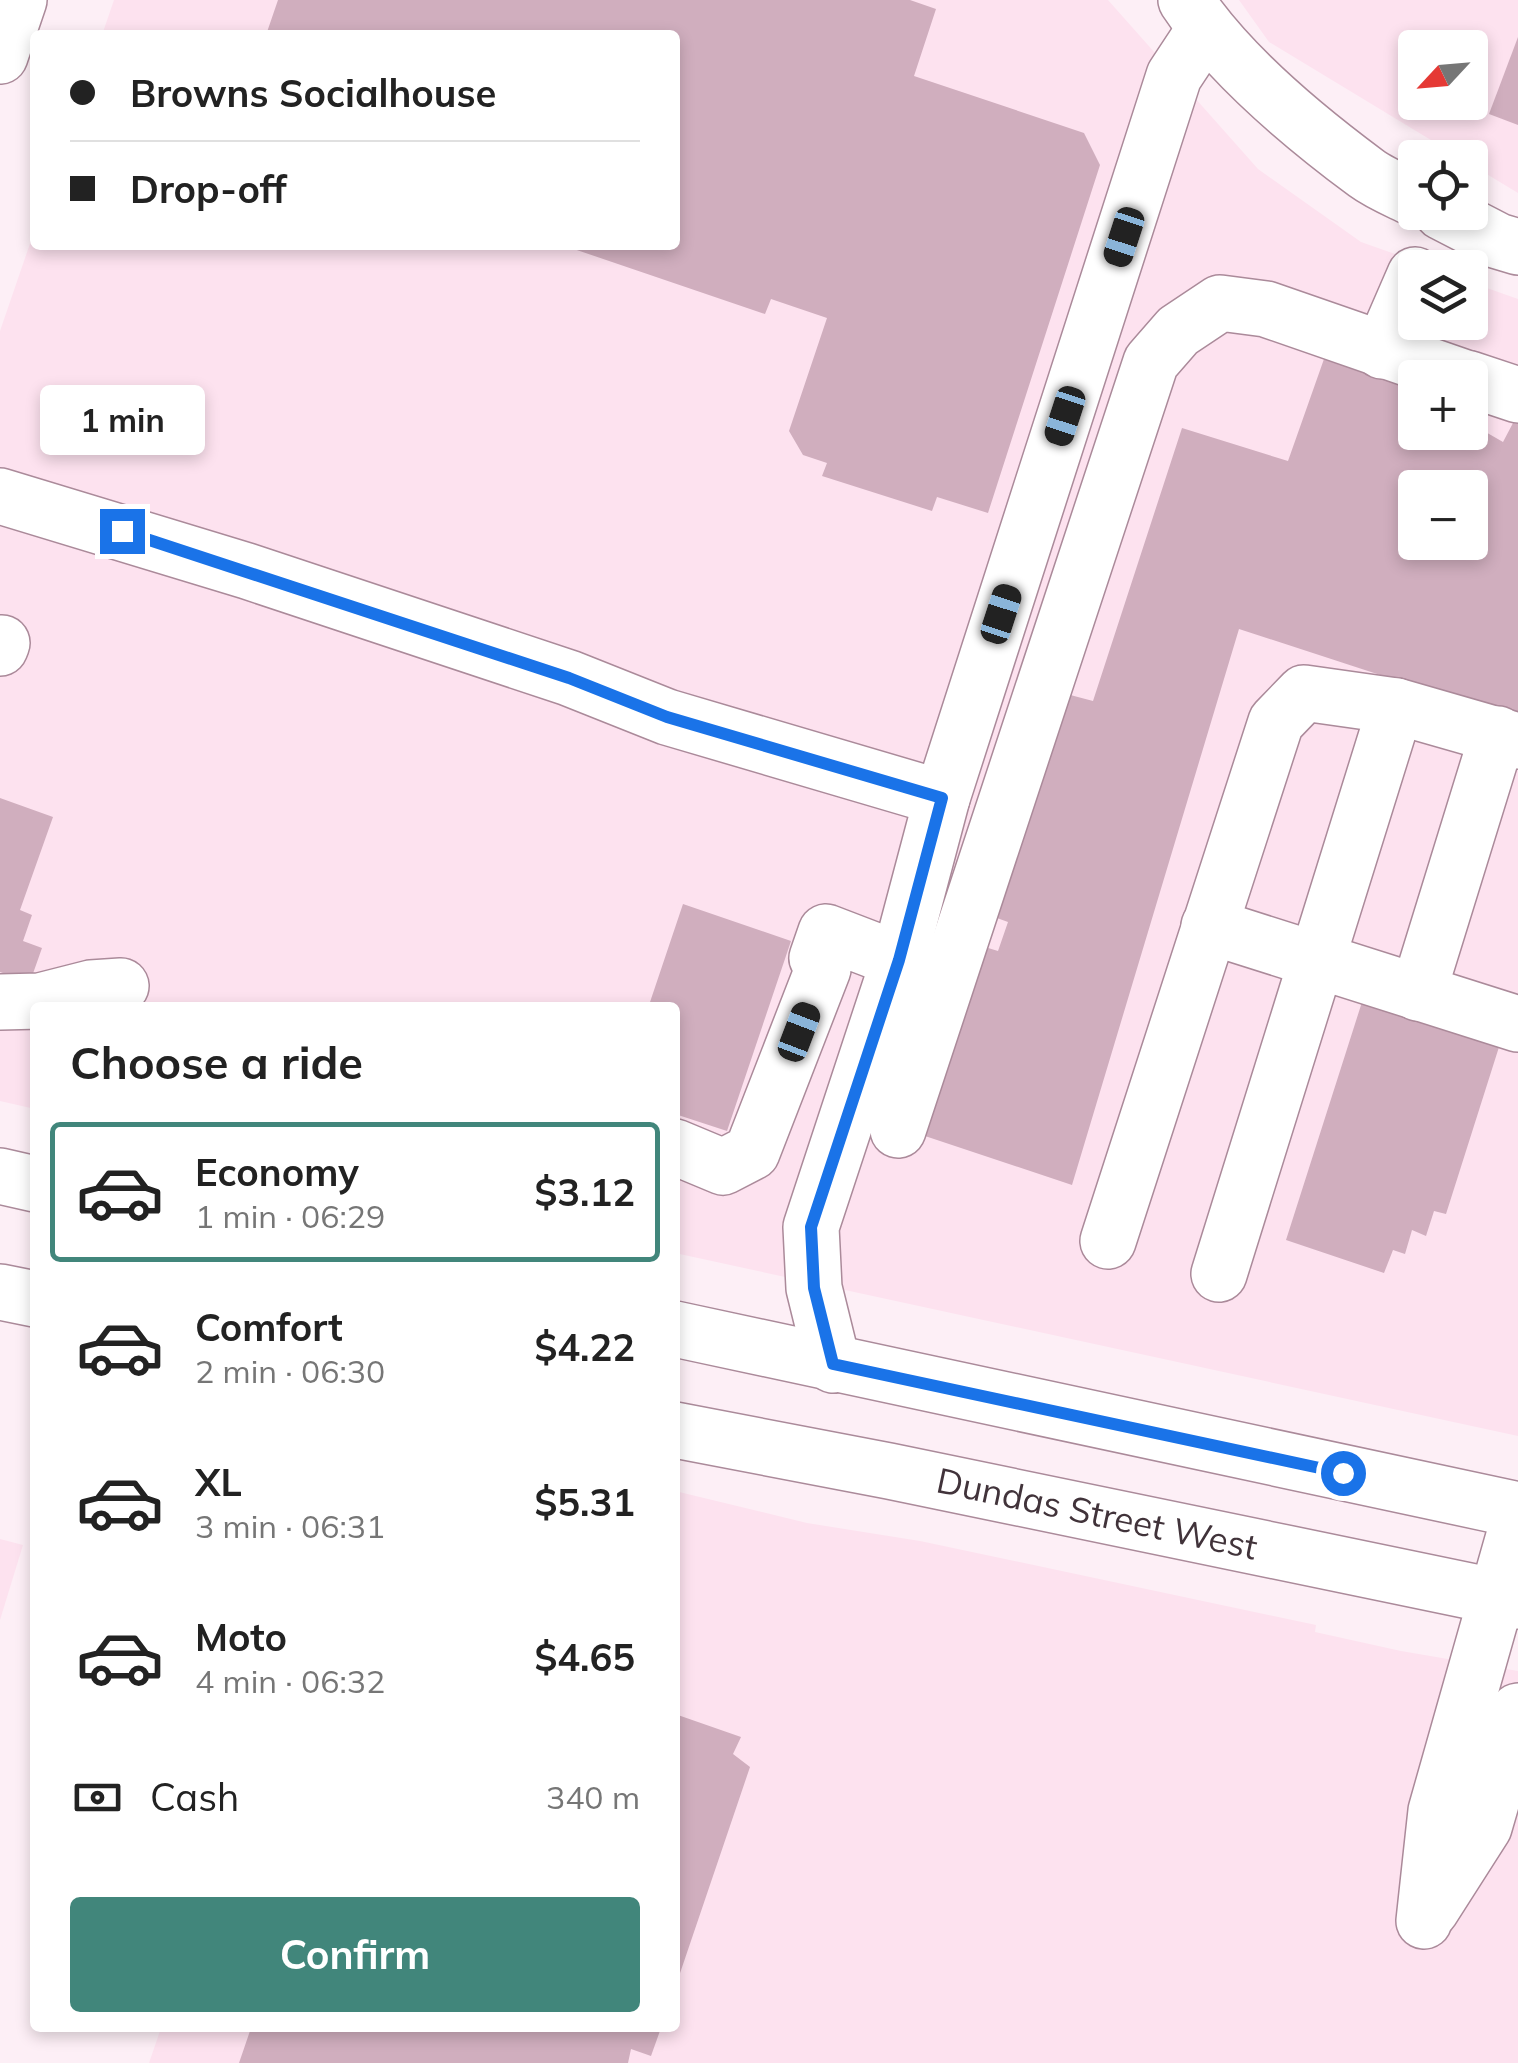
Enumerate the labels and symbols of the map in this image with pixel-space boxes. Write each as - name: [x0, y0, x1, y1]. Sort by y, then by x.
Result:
- north arrow: [1398, 30, 1488, 120]
- car: [1100, 204, 1148, 270]
- car: [1041, 383, 1089, 449]
- callout: 1 min: [39, 386, 204, 456]
- route end: [100, 509, 145, 554]
- car: [977, 581, 1025, 647]
- car: [774, 999, 824, 1065]
- route start: [1321, 1451, 1366, 1496]
- street label: Dundas Street West: [933, 1458, 1262, 1568]

